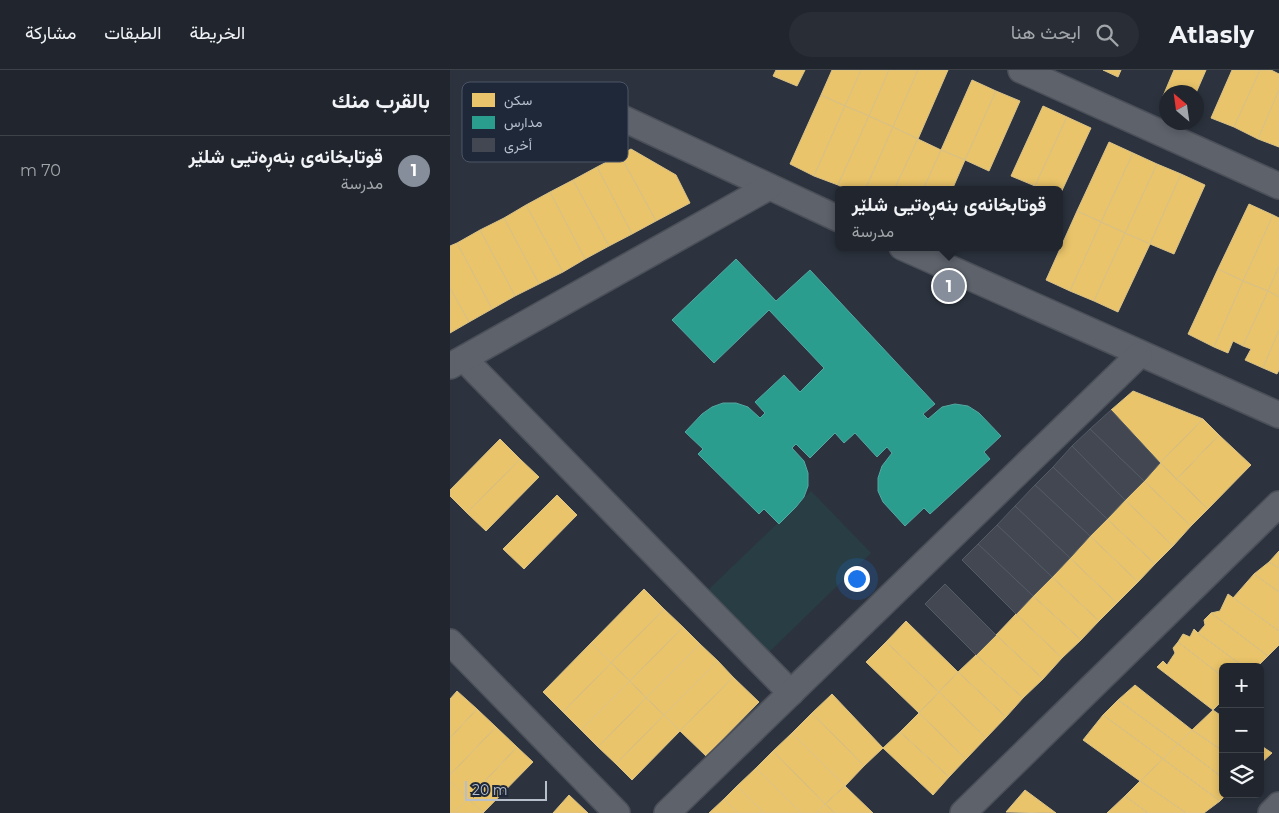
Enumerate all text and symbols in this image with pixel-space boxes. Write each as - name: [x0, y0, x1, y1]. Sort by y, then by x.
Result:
- search box: [789, 12, 1139, 57]
- text: Atlasly: [1169, 20, 1254, 49]
- text: ابحث هنا: [1011, 21, 1081, 44]
- icon: search: [1093, 21, 1121, 49]
- text: مشاركة: [25, 22, 76, 44]
- text: الطبقات: [104, 22, 161, 44]
- text: الخريطة: [189, 22, 245, 44]
- legend: [462, 82, 628, 162]
- north arrow: [1159, 85, 1204, 130]
- text: بالقرب منك: [332, 88, 430, 113]
- text: سكن: [504, 91, 532, 109]
- text: مدارس: [504, 113, 542, 131]
- text: أخرى: [504, 136, 532, 154]
- text: قوتابخانەی بنەڕەتیی شلێر: [188, 145, 383, 168]
- text: 70 m: [20, 161, 61, 180]
- text: 1: [411, 161, 417, 180]
- text: مدرسة: [341, 174, 383, 193]
- popup: [835, 186, 1063, 251]
- text: قوتابخانەی بنەڕەتیی شلێر: [852, 193, 1046, 216]
- text: مدرسة: [852, 222, 894, 241]
- pin: 1: [933, 267, 965, 305]
- your location: [844, 566, 870, 592]
- map controls: [1219, 663, 1264, 798]
- button: +: [1219, 663, 1264, 708]
- button: −: [1219, 708, 1264, 753]
- button: layers: [1219, 753, 1264, 798]
- scale bar: [465, 778, 548, 801]
- text: 20 m: [472, 781, 508, 799]

